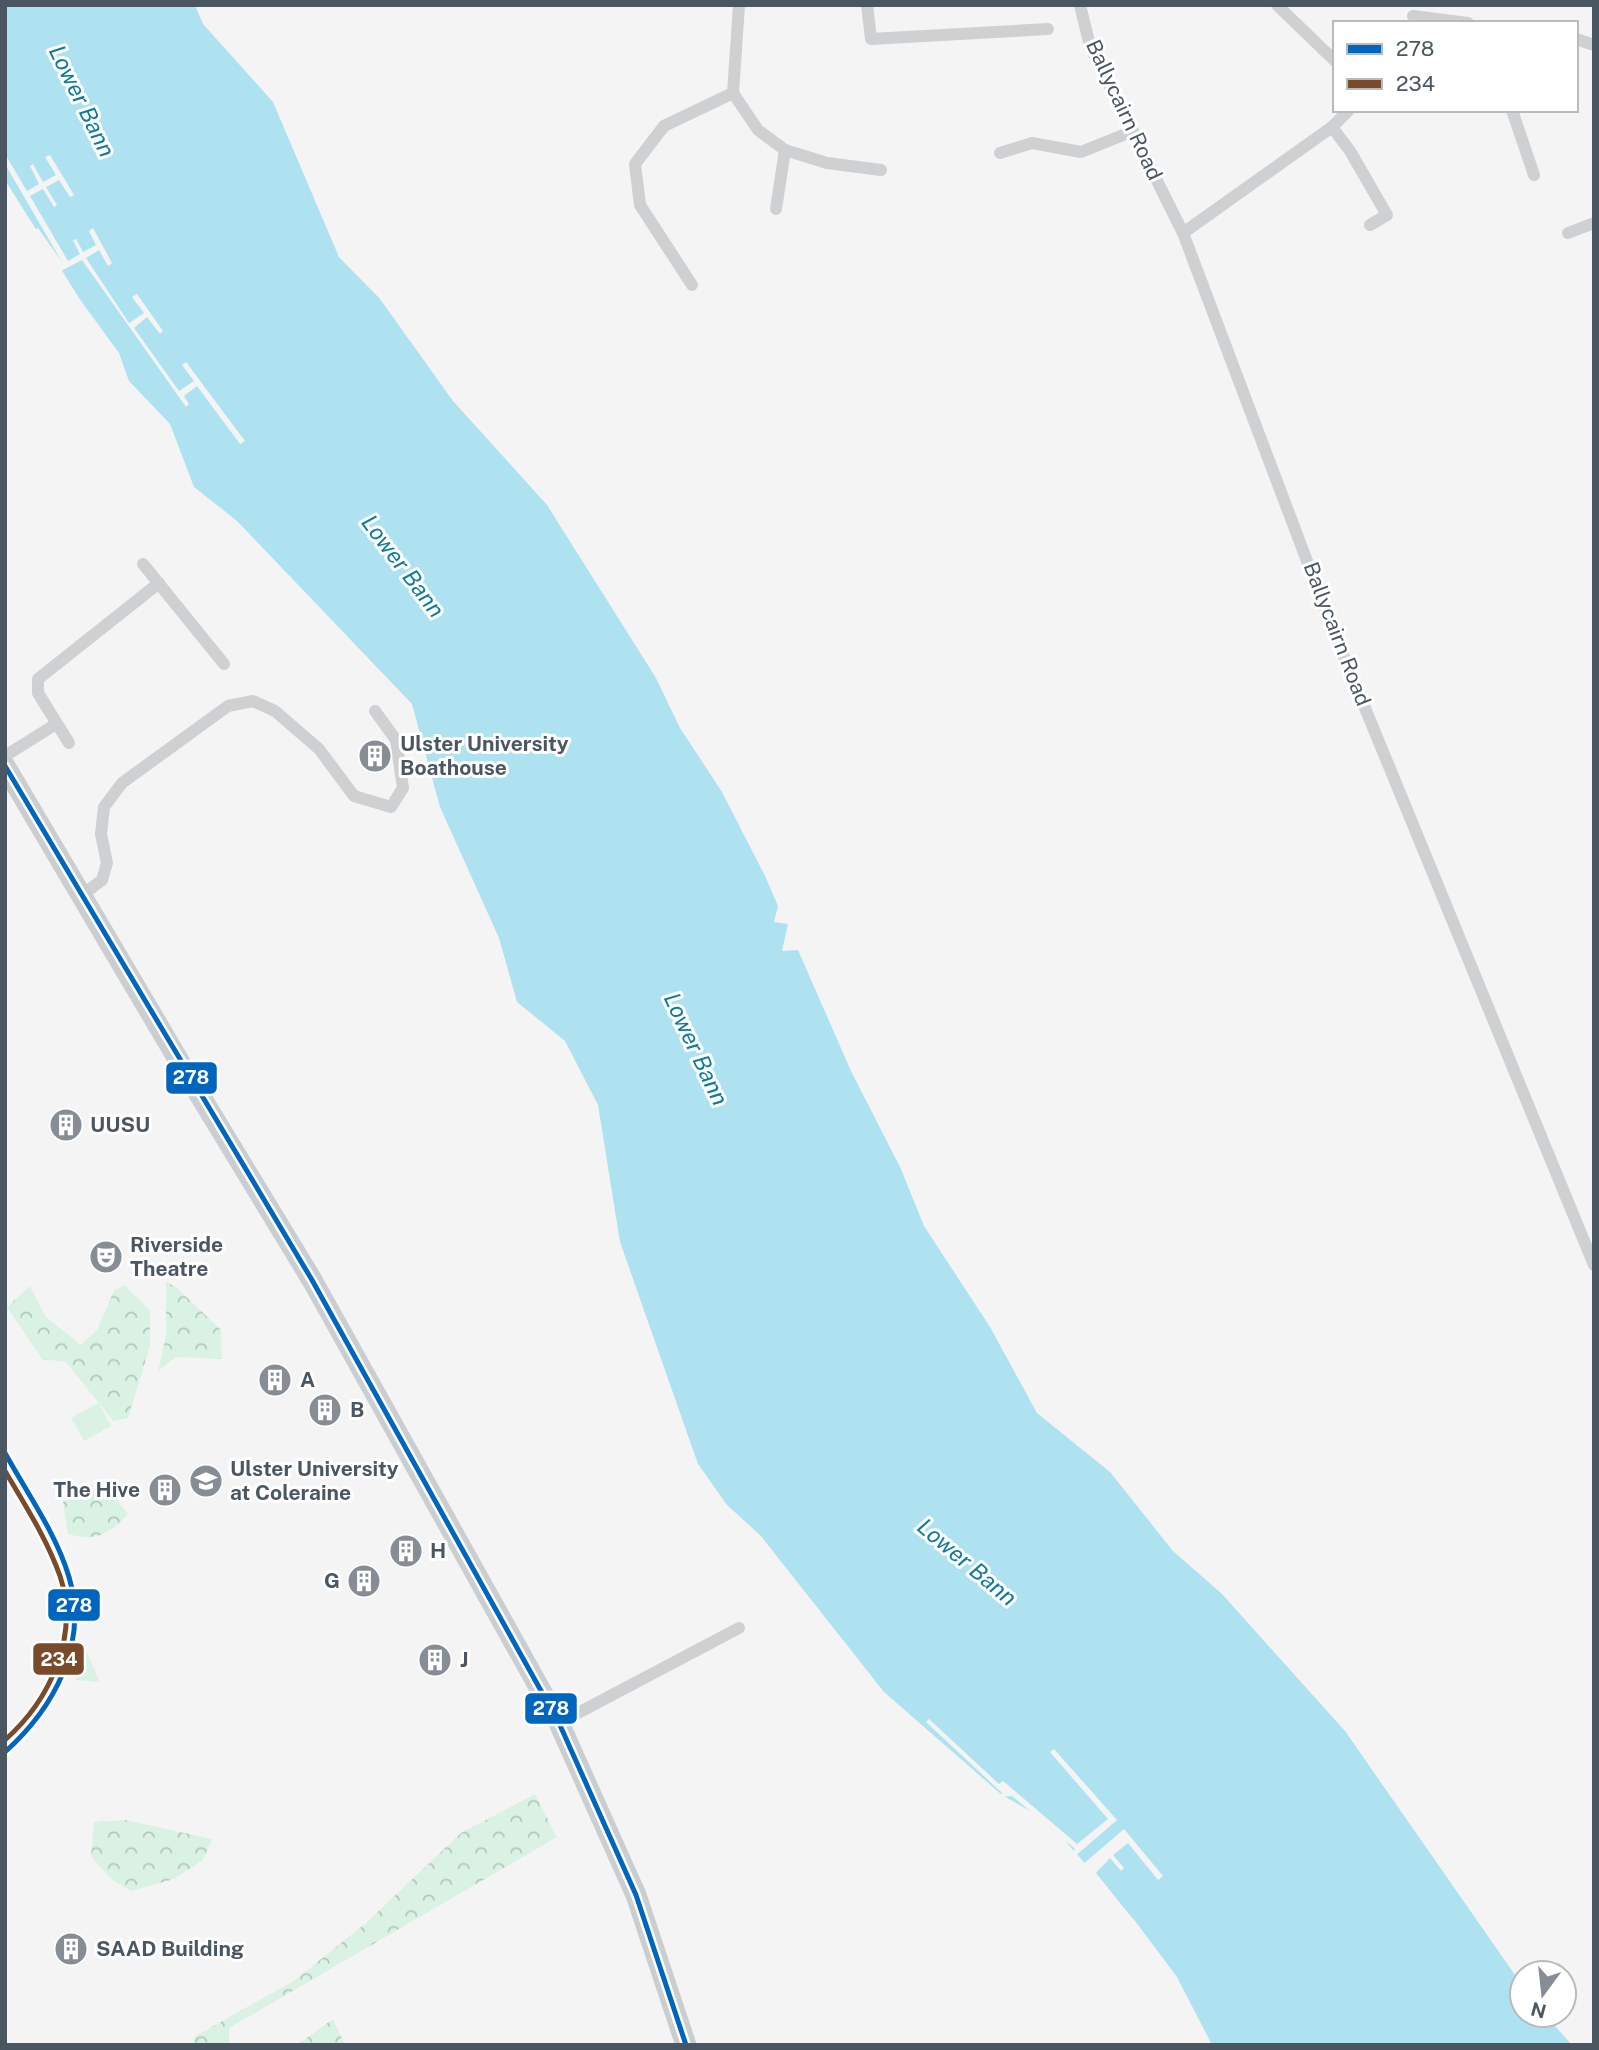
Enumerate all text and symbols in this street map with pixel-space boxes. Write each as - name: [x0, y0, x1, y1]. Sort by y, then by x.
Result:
- legend: [1333, 21, 1578, 112]
- street label: Ballycairn Road: [1081, 36, 1168, 184]
- text: 278: [1396, 36, 1434, 61]
- water label: Lower Bann: [44, 40, 121, 161]
- text: 234: [1396, 71, 1435, 96]
- water label: Lower Bann: [356, 509, 451, 622]
- street label: Ballycairn Road: [1299, 558, 1376, 709]
- place label: Ulster University Boathouse: [400, 731, 569, 780]
- building icon: Ulster University Boathouse: [356, 737, 394, 775]
- water label: Lower Bann: [659, 988, 734, 1109]
- line badge: 278: [165, 1061, 218, 1095]
- text: 278: [173, 1066, 209, 1088]
- building icon: UUSU: [47, 1106, 85, 1144]
- place label: UUSU: [90, 1112, 150, 1137]
- place label: Riverside Theatre: [130, 1232, 223, 1281]
- theatre icon: Riverside Theatre: [87, 1238, 125, 1276]
- building icon: A: [256, 1361, 294, 1399]
- place label: A: [300, 1367, 315, 1392]
- building icon: B: [306, 1391, 344, 1429]
- place label: B: [350, 1397, 364, 1422]
- place label: Ulster University at Coleraine: [230, 1456, 399, 1505]
- school or university icon: Ulster University at Coleraine: [187, 1462, 225, 1500]
- building icon: The Hive: [146, 1471, 184, 1509]
- place label: The Hive: [53, 1477, 140, 1502]
- water label: Lower Bann: [912, 1512, 1022, 1611]
- building icon: H: [387, 1532, 425, 1570]
- place label: H: [430, 1538, 446, 1563]
- building icon: G: [345, 1562, 383, 1600]
- place label: G: [324, 1568, 340, 1593]
- line badge: 278: [47, 1588, 101, 1622]
- text: 278: [56, 1594, 92, 1616]
- building icon: J: [416, 1641, 454, 1679]
- line badge: 234: [32, 1642, 85, 1676]
- place label: J: [460, 1647, 468, 1672]
- text: 234: [40, 1648, 78, 1670]
- line badge: 278: [524, 1692, 578, 1725]
- text: 278: [533, 1697, 569, 1719]
- building icon: SAAD Building: [52, 1930, 90, 1968]
- place label: SAAD Building: [96, 1936, 244, 1961]
- north arrow: [1508, 1959, 1578, 2029]
- text: N: [1529, 1998, 1549, 2023]

